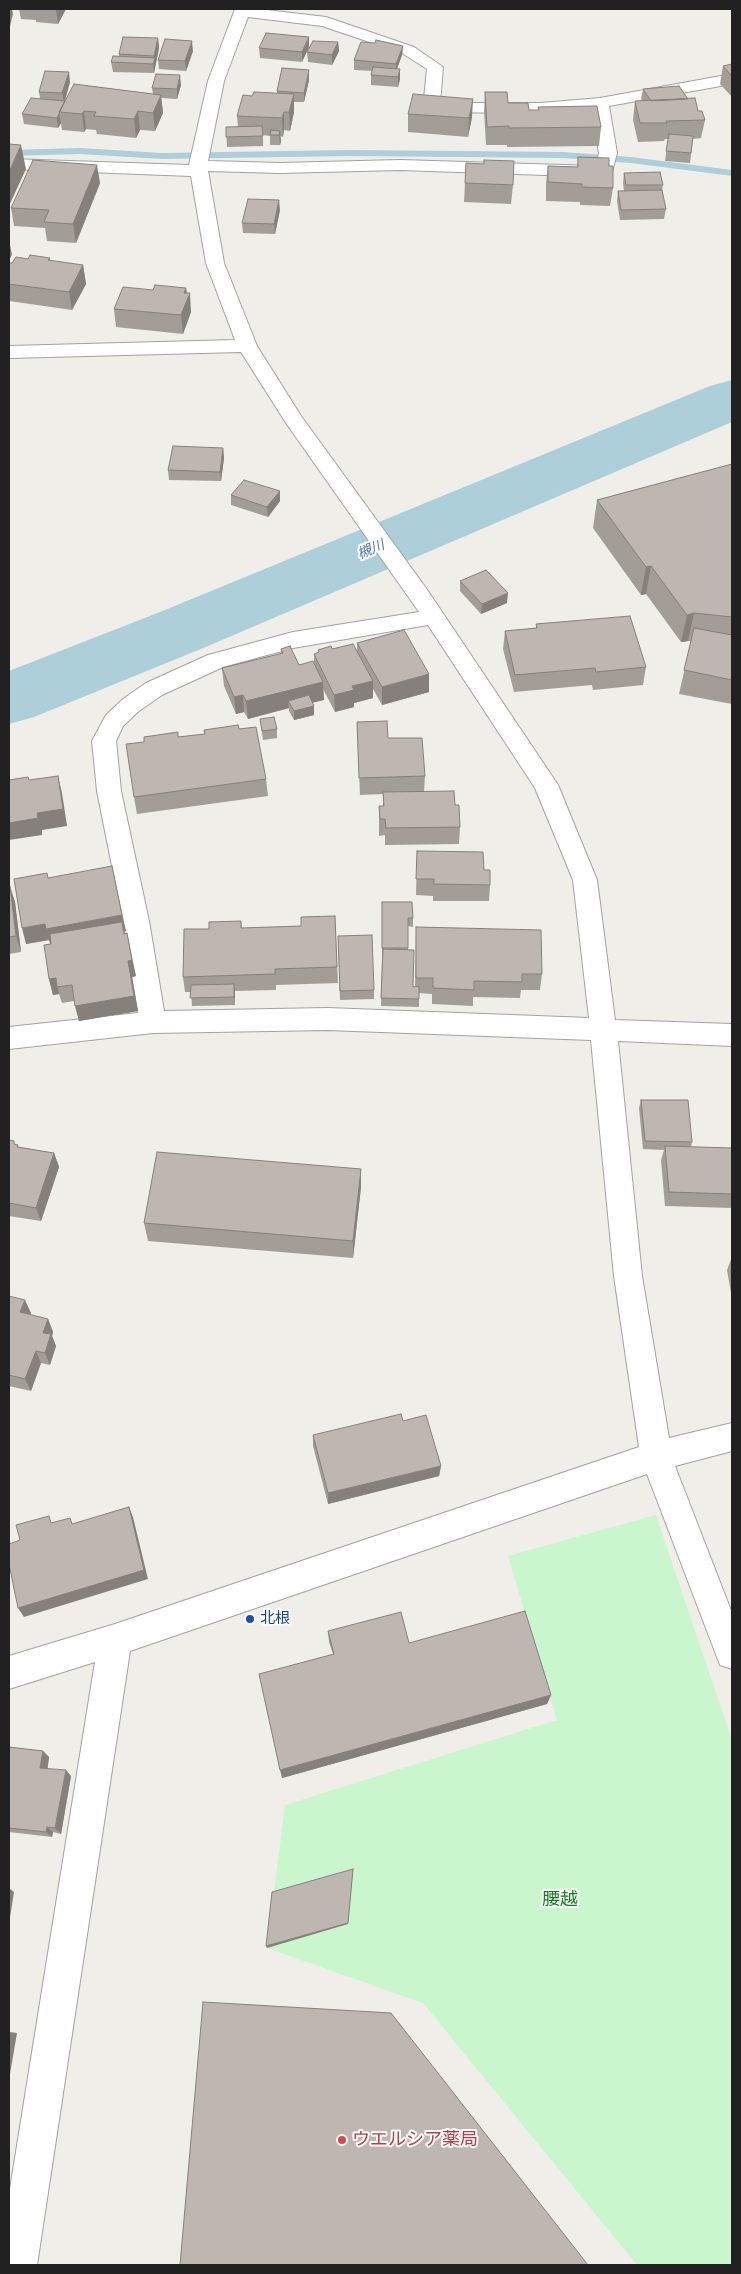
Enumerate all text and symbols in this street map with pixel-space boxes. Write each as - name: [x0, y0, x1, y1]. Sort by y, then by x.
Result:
- water label: 槻川: [355, 537, 387, 563]
- place label: 北根: [260, 1610, 290, 1628]
- marker: 北根: [244, 1613, 256, 1625]
- park label: 腰越: [542, 1889, 578, 1911]
- place label: ウエルシア薬局: [352, 2129, 478, 2151]
- marker: ウエルシア薬局: [336, 2134, 348, 2146]

